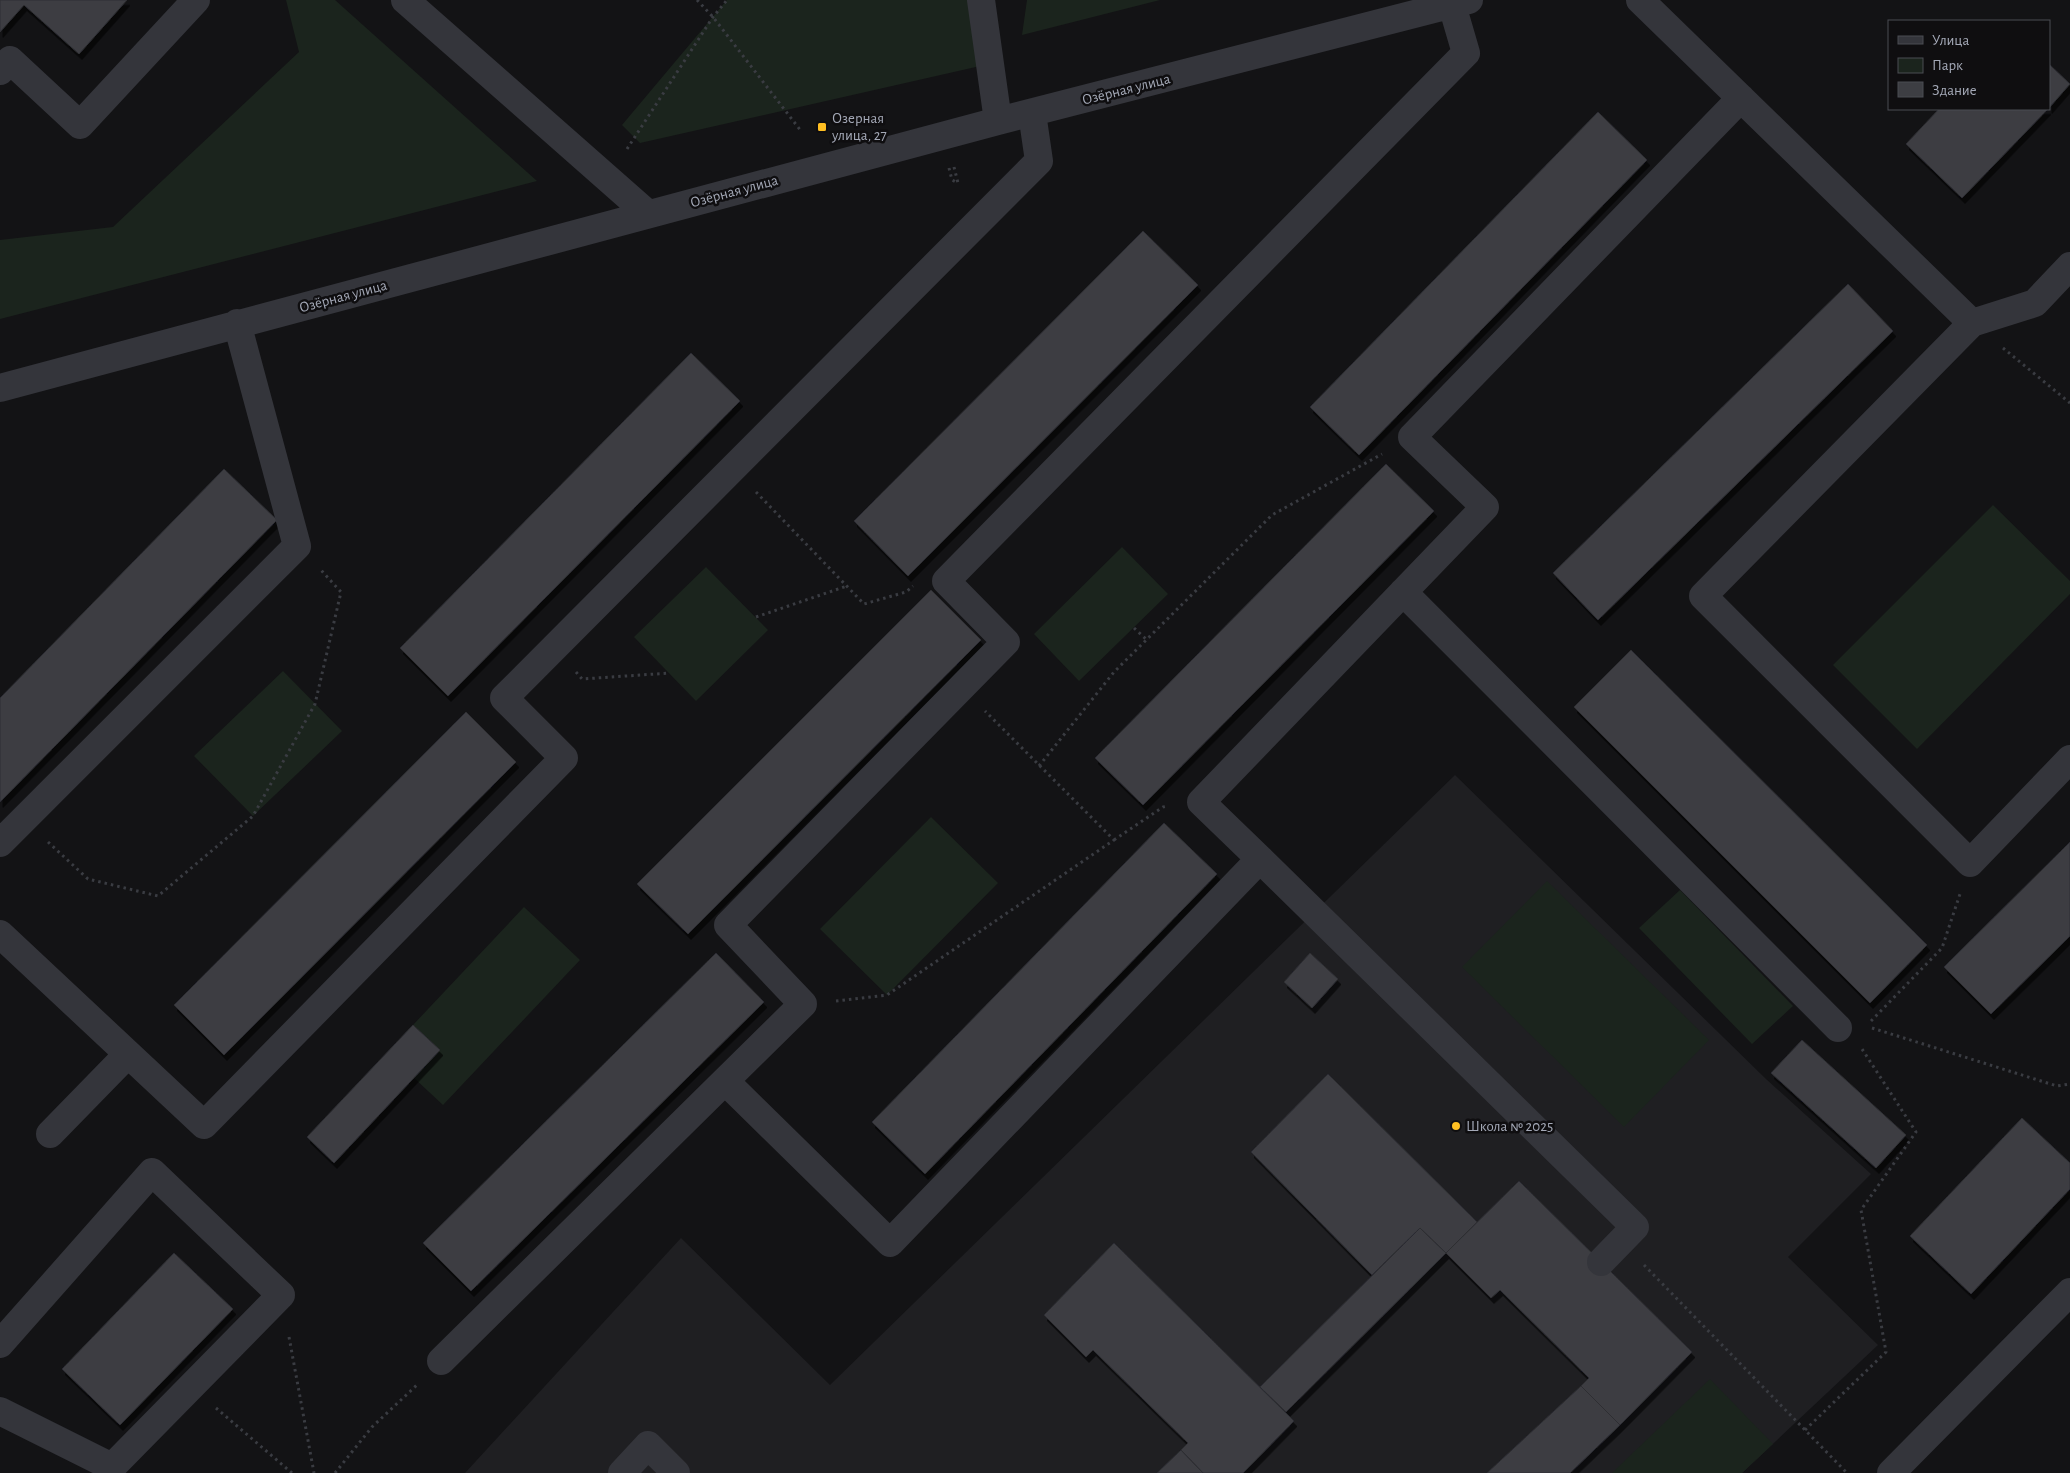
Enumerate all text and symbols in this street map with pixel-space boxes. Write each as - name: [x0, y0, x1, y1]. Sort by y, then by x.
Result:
- legend: [1888, 20, 2050, 110]
- text: Улица: [1932, 33, 1969, 48]
- text: Парк: [1932, 58, 1963, 73]
- street label: Озёрная улица: [1080, 71, 1172, 108]
- text: Здание: [1932, 83, 1977, 98]
- place label: Озерная улица, 27: [831, 111, 887, 143]
- marker: Озерная улица, 27: [816, 121, 828, 133]
- street label: Озёрная улица: [689, 173, 780, 210]
- street label: Озёрная улица: [298, 278, 389, 315]
- place label: Школа № 2025: [1466, 1119, 1553, 1134]
- marker: Школа № 2025: [1450, 1120, 1462, 1132]

